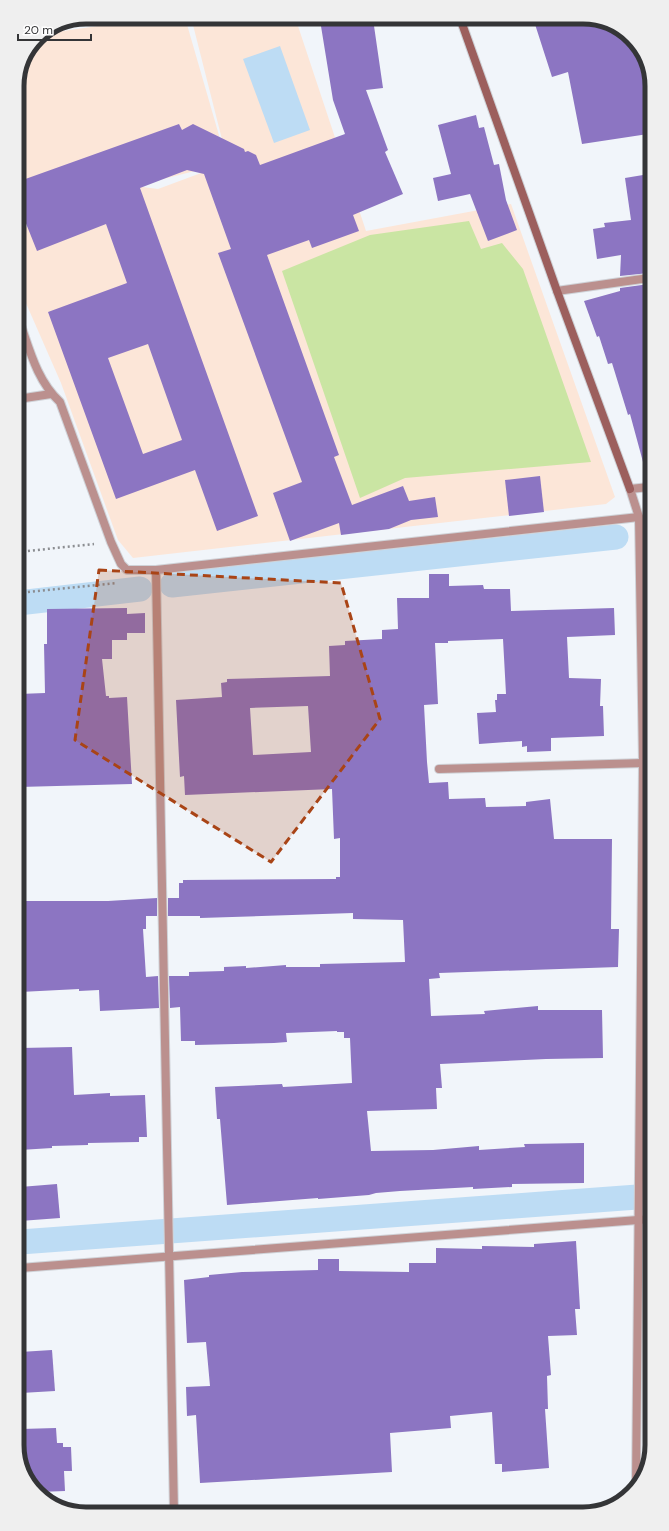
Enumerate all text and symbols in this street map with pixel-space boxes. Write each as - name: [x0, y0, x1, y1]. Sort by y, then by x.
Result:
- scale bar: [18, 16, 91, 42]
- text: 20 m: [24, 22, 53, 38]

